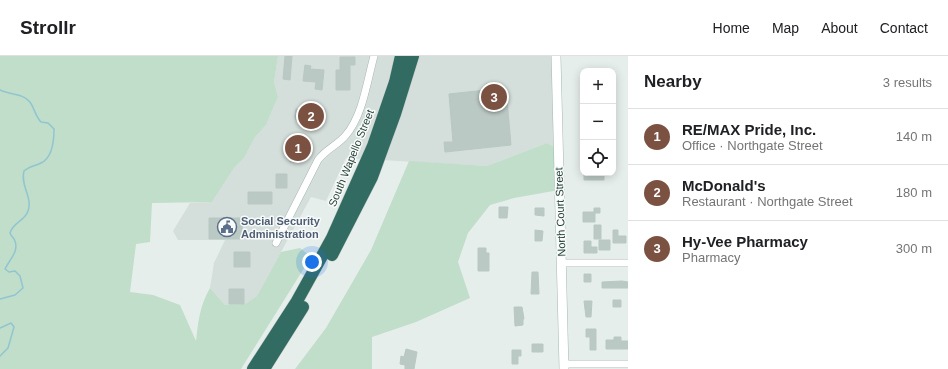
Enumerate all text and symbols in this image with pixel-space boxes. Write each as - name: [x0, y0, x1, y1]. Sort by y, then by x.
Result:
- text: Strollr: [20, 17, 76, 38]
- text: Home: [713, 20, 750, 36]
- text: Map: [772, 20, 799, 36]
- text: About: [821, 20, 858, 36]
- text: Contact: [880, 20, 928, 36]
- map controls: [580, 68, 616, 176]
- button: +: [580, 68, 616, 104]
- text: Nearby: [644, 72, 702, 91]
- text: 3 results: [883, 75, 932, 90]
- pin: 3: [481, 82, 507, 112]
- pin: 2: [298, 101, 324, 131]
- button: −: [580, 104, 616, 140]
- street label: South Wapello Street: [326, 108, 376, 208]
- text: RE/MAX Pride, Inc.: [682, 121, 816, 138]
- text: 1: [653, 129, 661, 144]
- text: 140 m: [896, 129, 932, 144]
- pin: 1: [285, 133, 311, 163]
- text: Office · Northgate Street: [682, 138, 823, 153]
- button: locate: [580, 140, 616, 176]
- street label: North Court Street: [552, 167, 568, 257]
- text: McDonald's: [682, 177, 766, 194]
- text: 2: [653, 185, 661, 200]
- text: 180 m: [896, 185, 932, 200]
- text: Restaurant · Northgate Street: [682, 194, 853, 209]
- place label: Social Security Administration: [241, 215, 321, 240]
- public building icon: Social Security Administration: [216, 216, 238, 238]
- text: Hy-Vee Pharmacy: [682, 233, 808, 250]
- text: 3: [653, 241, 661, 256]
- text: 300 m: [896, 241, 932, 256]
- text: Pharmacy: [682, 250, 741, 265]
- your location: [302, 252, 322, 272]

